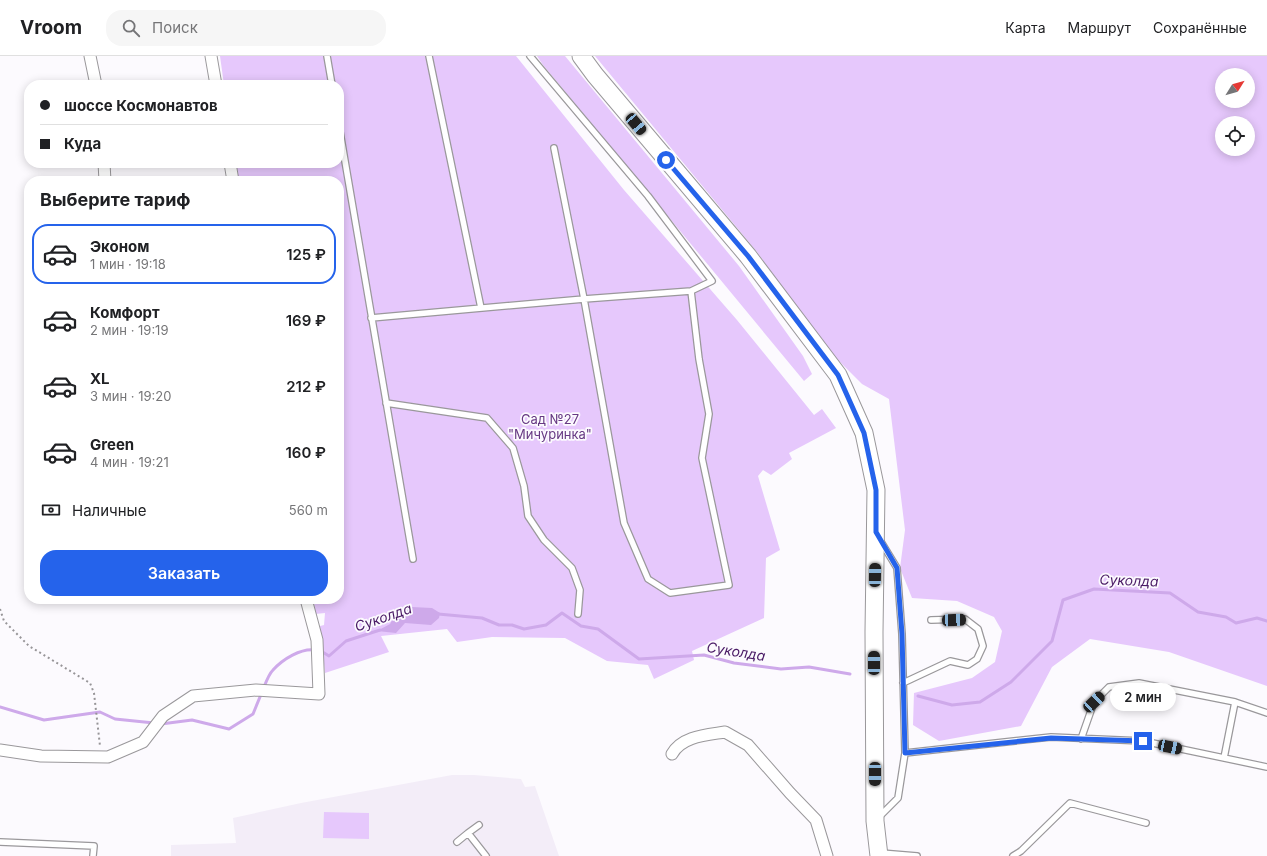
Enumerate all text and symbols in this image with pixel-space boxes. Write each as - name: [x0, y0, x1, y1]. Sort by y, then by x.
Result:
- search box: [106, 10, 386, 46]
- text: Vroom: [20, 16, 82, 39]
- icon: search: [120, 17, 142, 39]
- text: Поиск: [152, 18, 198, 37]
- text: Карта: [1005, 19, 1046, 36]
- text: Маршрут: [1068, 19, 1131, 36]
- text: Сохранённые: [1153, 19, 1247, 36]
- north arrow: [1215, 68, 1255, 108]
- map controls: [1215, 68, 1255, 156]
- text: шоссе Космонавтов: [64, 96, 218, 115]
- car: [624, 111, 648, 137]
- button: locate: [1215, 116, 1255, 156]
- text: Куда: [64, 134, 101, 153]
- route start: [657, 151, 675, 169]
- text: Выберите тариф: [40, 189, 191, 210]
- icon: car: [42, 236, 78, 272]
- text: Эконом: [90, 237, 149, 256]
- text: 125 ₽: [286, 245, 326, 264]
- text: 1 мин · 19:18: [90, 256, 166, 272]
- icon: car: [42, 302, 78, 338]
- text: Комфорт: [90, 303, 160, 322]
- text: 169 ₽: [286, 311, 326, 330]
- text: 2 мин · 19:19: [90, 322, 168, 338]
- icon: car: [42, 368, 78, 404]
- text: XL: [90, 369, 110, 388]
- text: 212 ₽: [286, 377, 326, 396]
- text: 3 мин · 19:20: [90, 388, 171, 404]
- park label: Сад №27 "Мичуринка": [508, 411, 592, 442]
- icon: car: [42, 434, 78, 470]
- text: Green: [90, 435, 134, 454]
- text: 160 ₽: [285, 443, 326, 462]
- text: 4 мин · 19:21: [90, 454, 169, 470]
- icon: cash: [40, 499, 62, 521]
- text: Наличные: [72, 501, 146, 520]
- text: 560 m: [289, 502, 328, 518]
- button: Заказать: [40, 550, 328, 596]
- car: [869, 563, 881, 587]
- water label: Суколда: [1099, 570, 1159, 590]
- water label: Суколда: [352, 599, 414, 635]
- car: [942, 614, 966, 626]
- water label: Суколда: [705, 638, 767, 664]
- car: [868, 651, 880, 675]
- callout: 2 мин: [1110, 683, 1176, 711]
- car: [1081, 689, 1107, 715]
- text: 2 мин: [1124, 689, 1162, 705]
- route end: [1134, 732, 1152, 750]
- car: [1157, 739, 1183, 755]
- car: [869, 762, 881, 786]

